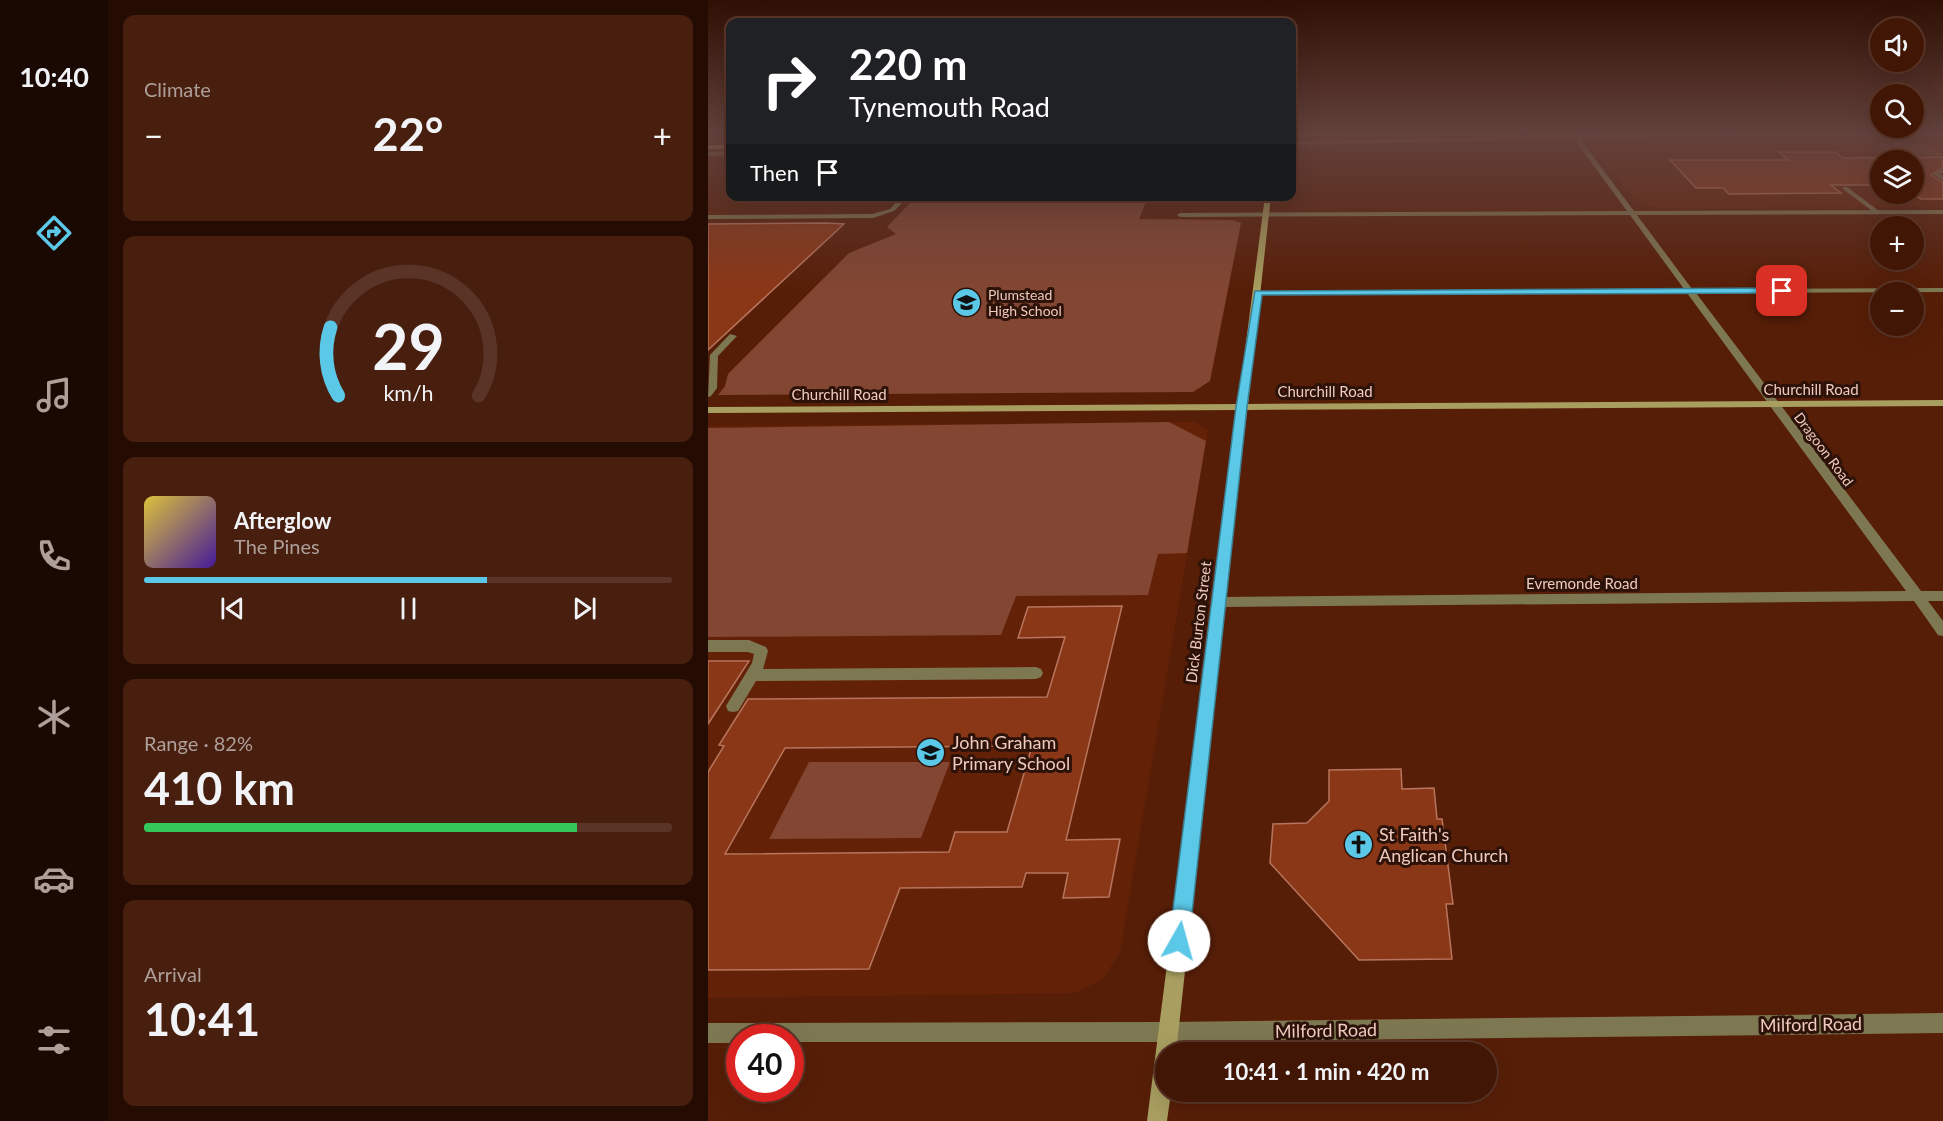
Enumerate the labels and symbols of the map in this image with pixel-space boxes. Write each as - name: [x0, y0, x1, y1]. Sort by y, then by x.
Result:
- pin: [1756, 265, 1807, 316]
- school or university icon: Plumstead High School: [951, 286, 983, 318]
- place label: Plumstead High School: [988, 286, 1062, 319]
- street label: Churchill Road: [1763, 380, 1859, 398]
- street label: Churchill Road: [1277, 382, 1373, 400]
- street label: Churchill Road: [791, 385, 887, 403]
- street label: Dragoon Road: [1791, 409, 1857, 489]
- street label: Dick Burton Street: [1182, 560, 1214, 684]
- street label: Evremonde Road: [1526, 574, 1638, 592]
- place label: John Graham Primary School: [952, 731, 1070, 774]
- school or university icon: John Graham Primary School: [915, 736, 947, 768]
- place label: St Faith's Anglican Church: [1379, 823, 1508, 866]
- church icon: St Faith's Anglican Church: [1342, 828, 1374, 860]
- position arrow: [1147, 909, 1211, 973]
- street label: Milford Road: [1760, 1012, 1862, 1036]
- street label: Milford Road: [1275, 1018, 1377, 1042]
- speed limit sign: 40: [726, 1024, 804, 1102]

